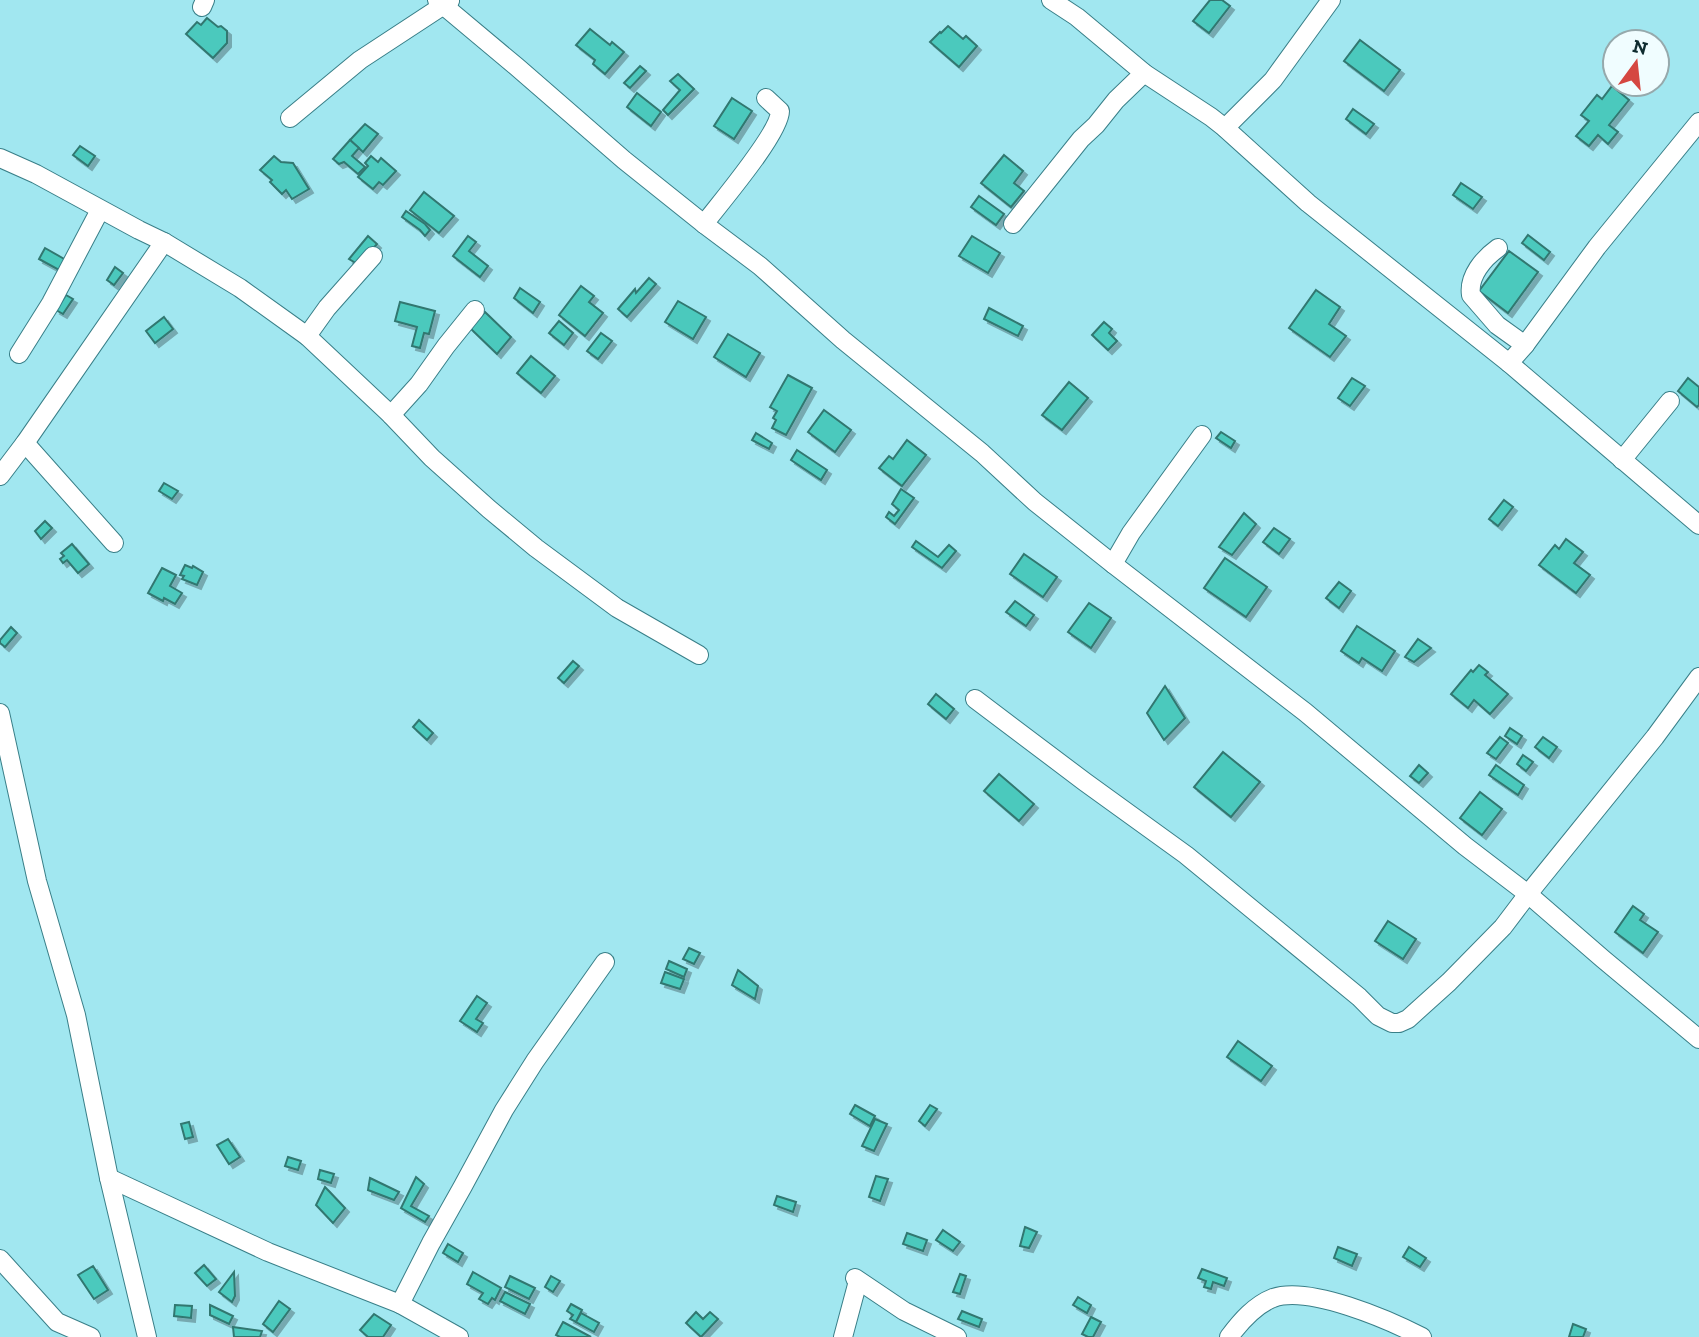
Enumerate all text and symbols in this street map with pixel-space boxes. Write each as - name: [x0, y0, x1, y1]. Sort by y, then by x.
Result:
- north arrow: [1601, 28, 1671, 98]
- text: N: [1630, 34, 1650, 60]

